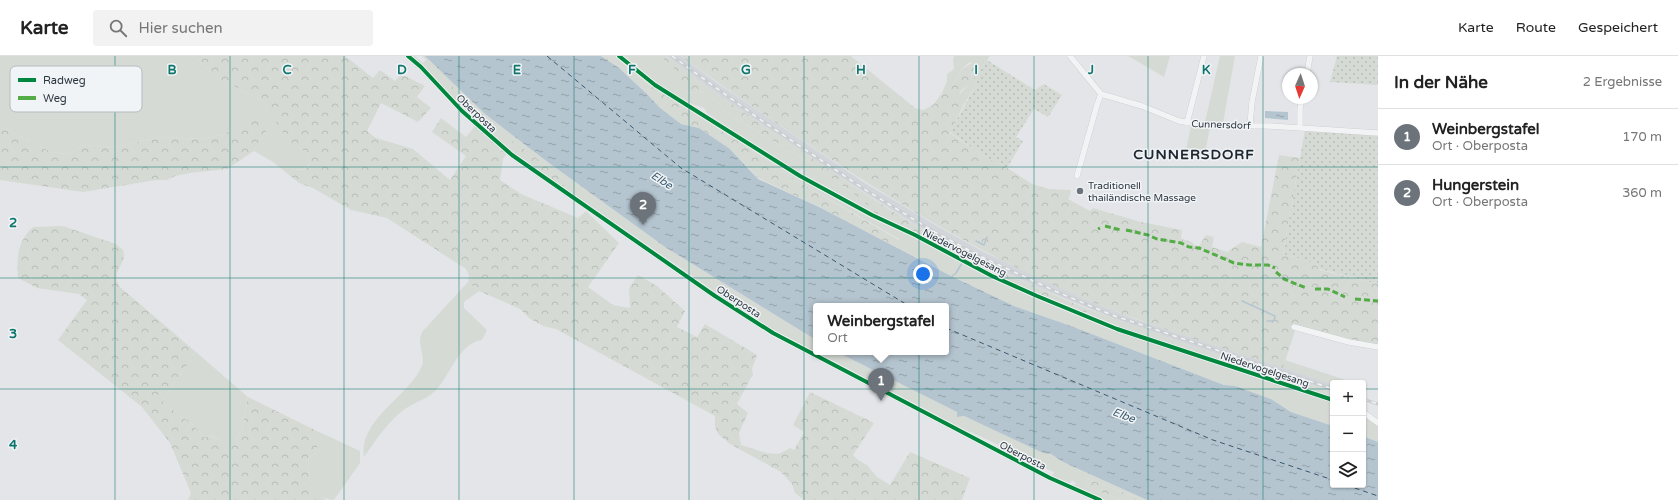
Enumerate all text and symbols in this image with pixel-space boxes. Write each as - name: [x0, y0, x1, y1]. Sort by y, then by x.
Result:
- search box: [93, 10, 373, 46]
- text: Karte: [20, 17, 69, 39]
- icon: search: [107, 17, 129, 39]
- text: Hier suchen: [139, 19, 223, 37]
- text: Karte: [1458, 19, 1494, 36]
- text: Route: [1516, 19, 1556, 36]
- text: Gespeichert: [1578, 19, 1658, 36]
- text: B: [167, 62, 177, 78]
- text: C: [282, 62, 292, 78]
- text: D: [397, 62, 407, 78]
- text: E: [513, 62, 521, 78]
- text: F: [628, 62, 636, 78]
- text: G: [741, 62, 751, 78]
- text: H: [856, 62, 866, 78]
- text: I: [974, 62, 978, 78]
- text: J: [1087, 62, 1094, 78]
- text: K: [1202, 62, 1211, 78]
- legend: [10, 66, 142, 112]
- north arrow: [1282, 68, 1318, 104]
- text: In der Nähe: [1394, 72, 1488, 93]
- text: Radweg: [43, 74, 86, 87]
- text: 2 Ergebnisse: [1583, 74, 1662, 90]
- text: Weg: [43, 92, 67, 105]
- street label: Oberposta: [454, 92, 499, 135]
- street label: Cunnersdorf: [1191, 118, 1251, 132]
- text: Weinbergstafel: [1432, 120, 1539, 138]
- text: 1: [1403, 129, 1411, 145]
- text: 170 m: [1622, 129, 1662, 145]
- text: Ort · Oberposta: [1432, 138, 1528, 154]
- district label: CUNNERSDORF: [1133, 146, 1255, 163]
- water label: Elbe: [649, 169, 676, 192]
- text: Hungerstein: [1432, 176, 1519, 194]
- place label: Traditionell thailändische Massage: [1088, 180, 1196, 204]
- text: 2: [1403, 185, 1411, 201]
- text: 360 m: [1622, 185, 1662, 201]
- marker: Traditionell thailändische Massage: [1075, 186, 1085, 196]
- pin: 2: [630, 192, 656, 225]
- text: Ort · Oberposta: [1432, 194, 1528, 210]
- text: 2: [9, 215, 17, 231]
- street label: Niedervogelgesang: [921, 227, 1008, 279]
- your location: [913, 264, 933, 284]
- street label: Oberposta: [714, 283, 763, 321]
- popup: [813, 303, 949, 355]
- text: Weinbergstafel: [827, 312, 935, 330]
- text: 3: [9, 326, 17, 342]
- text: Ort: [827, 330, 848, 346]
- street label: Niedervogelgesang: [1219, 350, 1311, 390]
- pin: 1: [868, 368, 894, 401]
- map controls: [1330, 380, 1366, 488]
- button: +: [1330, 380, 1366, 416]
- water label: Elbe: [1111, 405, 1138, 426]
- button: −: [1330, 416, 1366, 452]
- text: 4: [9, 437, 18, 453]
- street label: Oberposta: [997, 439, 1048, 473]
- button: layers: [1330, 452, 1366, 488]

